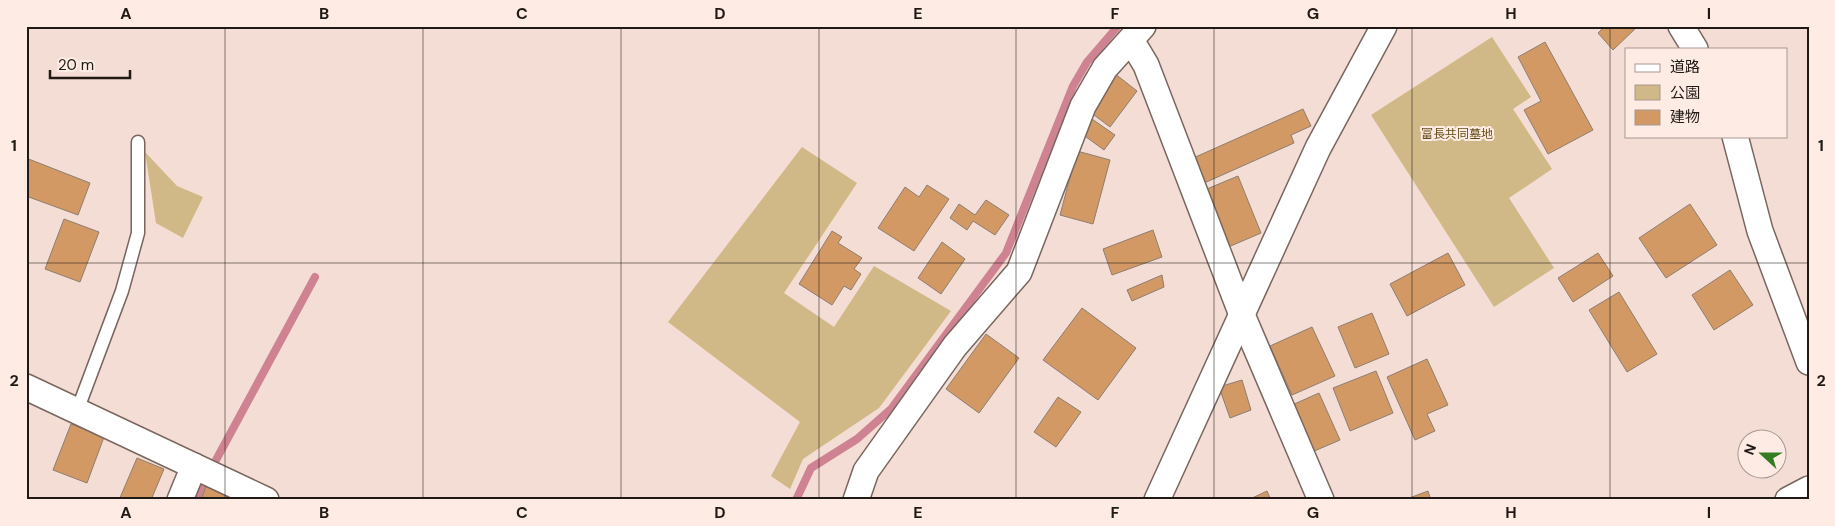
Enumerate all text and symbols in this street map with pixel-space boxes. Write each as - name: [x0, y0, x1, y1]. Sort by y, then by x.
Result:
- text: A: [120, 3, 132, 24]
- text: B: [319, 3, 329, 24]
- text: C: [516, 3, 528, 24]
- text: D: [714, 3, 726, 24]
- text: E: [913, 3, 923, 24]
- text: F: [1111, 3, 1120, 24]
- text: G: [1307, 3, 1319, 24]
- text: H: [1505, 3, 1517, 24]
- text: I: [1707, 3, 1711, 24]
- scale bar: [50, 48, 130, 80]
- legend: [1625, 48, 1788, 138]
- text: 20 m: [58, 55, 94, 75]
- text: 道路: [1670, 57, 1700, 77]
- text: 公園: [1670, 83, 1700, 103]
- text: 建物: [1670, 107, 1700, 127]
- park label: 富長共同墓地: [1421, 126, 1493, 142]
- text: 1: [11, 135, 17, 156]
- text: 1: [1818, 135, 1824, 156]
- text: 2: [9, 370, 19, 391]
- text: 2: [1816, 370, 1826, 391]
- north arrow: [1738, 428, 1788, 478]
- text: N: [1740, 441, 1760, 457]
- text: A: [120, 502, 132, 523]
- text: B: [319, 502, 329, 523]
- text: C: [516, 502, 528, 523]
- text: D: [714, 502, 726, 523]
- text: E: [913, 502, 923, 523]
- text: F: [1111, 502, 1120, 523]
- text: G: [1307, 502, 1319, 523]
- text: H: [1505, 502, 1517, 523]
- text: I: [1707, 502, 1711, 523]

